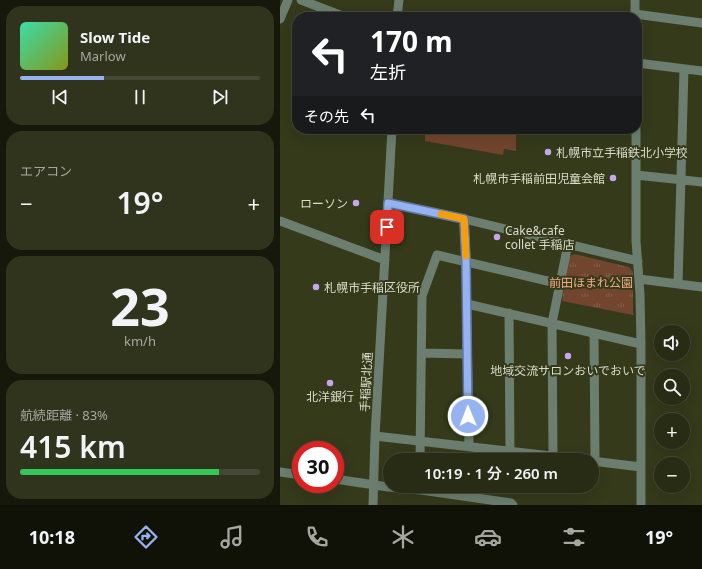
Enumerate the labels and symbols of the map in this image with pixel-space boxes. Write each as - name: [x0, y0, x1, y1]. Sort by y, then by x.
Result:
- place label: 札幌市立手稲鉄北小学校: [556, 144, 688, 161]
- marker: 札幌市立手稲鉄北小学校: [543, 147, 553, 157]
- place label: 札幌市手稲前田児童会館: [473, 170, 605, 187]
- marker: 札幌市手稲前田児童会館: [608, 173, 618, 183]
- place label: ローソン: [300, 195, 348, 212]
- marker: ローソン: [351, 198, 361, 208]
- pin: [370, 210, 404, 244]
- place label: Cake&cafe collet 手稲店: [505, 222, 574, 253]
- marker: Cake&cafe collet 手稲店: [492, 232, 502, 242]
- park label: 前田ほまれ公園: [549, 274, 633, 291]
- place label: 札幌市手稲区役所: [324, 279, 420, 296]
- marker: 札幌市手稲区役所: [311, 282, 321, 292]
- marker: 地域交流サロンおいでおいで: [563, 351, 573, 361]
- street label: 手稲駅北通: [356, 352, 376, 412]
- place label: 地域交流サロンおいでおいで: [490, 362, 646, 379]
- marker: 北洋銀行: [325, 378, 335, 388]
- place label: 北洋銀行: [306, 388, 354, 405]
- position arrow: [447, 395, 489, 437]
- speed limit sign: 30: [292, 441, 344, 493]

